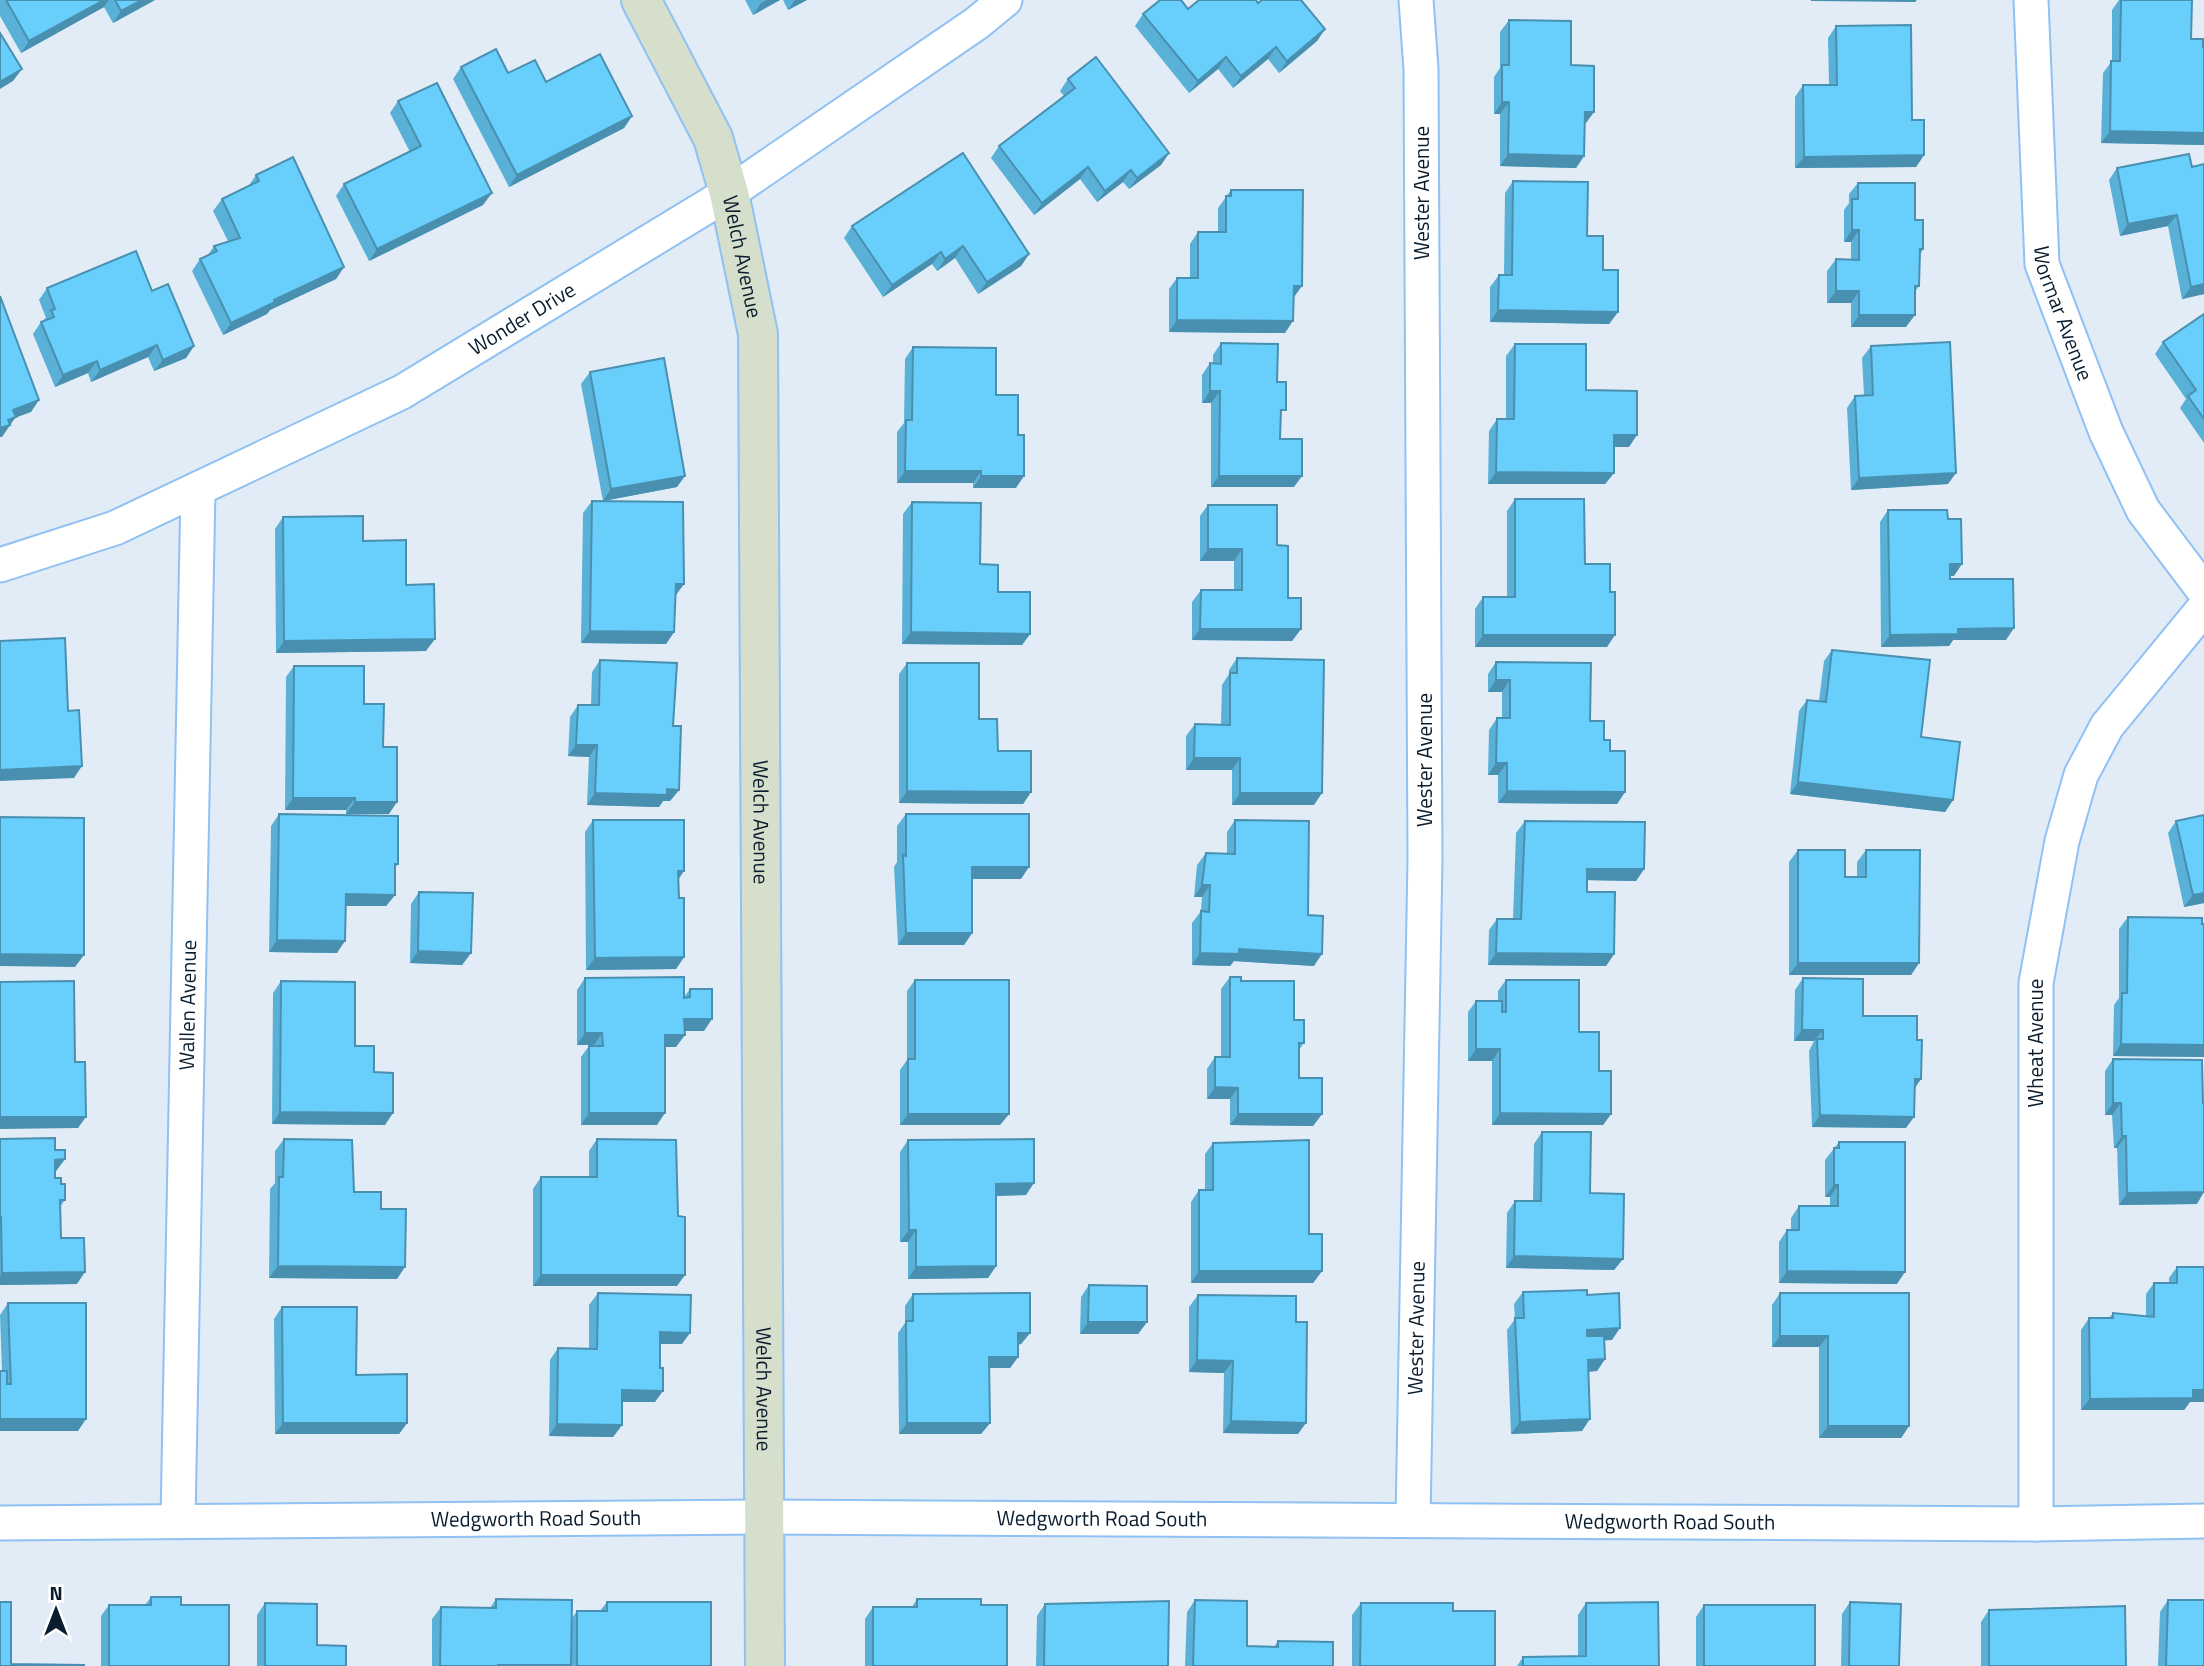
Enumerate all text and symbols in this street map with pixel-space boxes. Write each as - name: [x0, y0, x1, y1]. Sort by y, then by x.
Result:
- street label: Wester Avenue: [1405, 126, 1437, 260]
- street label: Welch Avenue: [715, 192, 771, 321]
- street label: Wormar Avenue: [2026, 245, 2102, 385]
- street label: Wonder Drive: [462, 273, 581, 363]
- street label: Wester Avenue: [1408, 693, 1440, 827]
- street label: Welch Avenue: [745, 760, 778, 884]
- street label: Wallen Avenue: [170, 939, 204, 1071]
- street label: Wheat Avenue: [2019, 979, 2051, 1107]
- street label: Wester Avenue: [1398, 1261, 1433, 1395]
- street label: Welch Avenue: [748, 1327, 781, 1451]
- street label: Wedgworth Road South: [431, 1501, 641, 1535]
- street label: Wedgworth Road South: [997, 1501, 1207, 1534]
- street label: Wedgworth Road South: [1565, 1504, 1775, 1538]
- north arrow: [21, 1575, 91, 1645]
- text: N: [49, 1578, 63, 1607]

